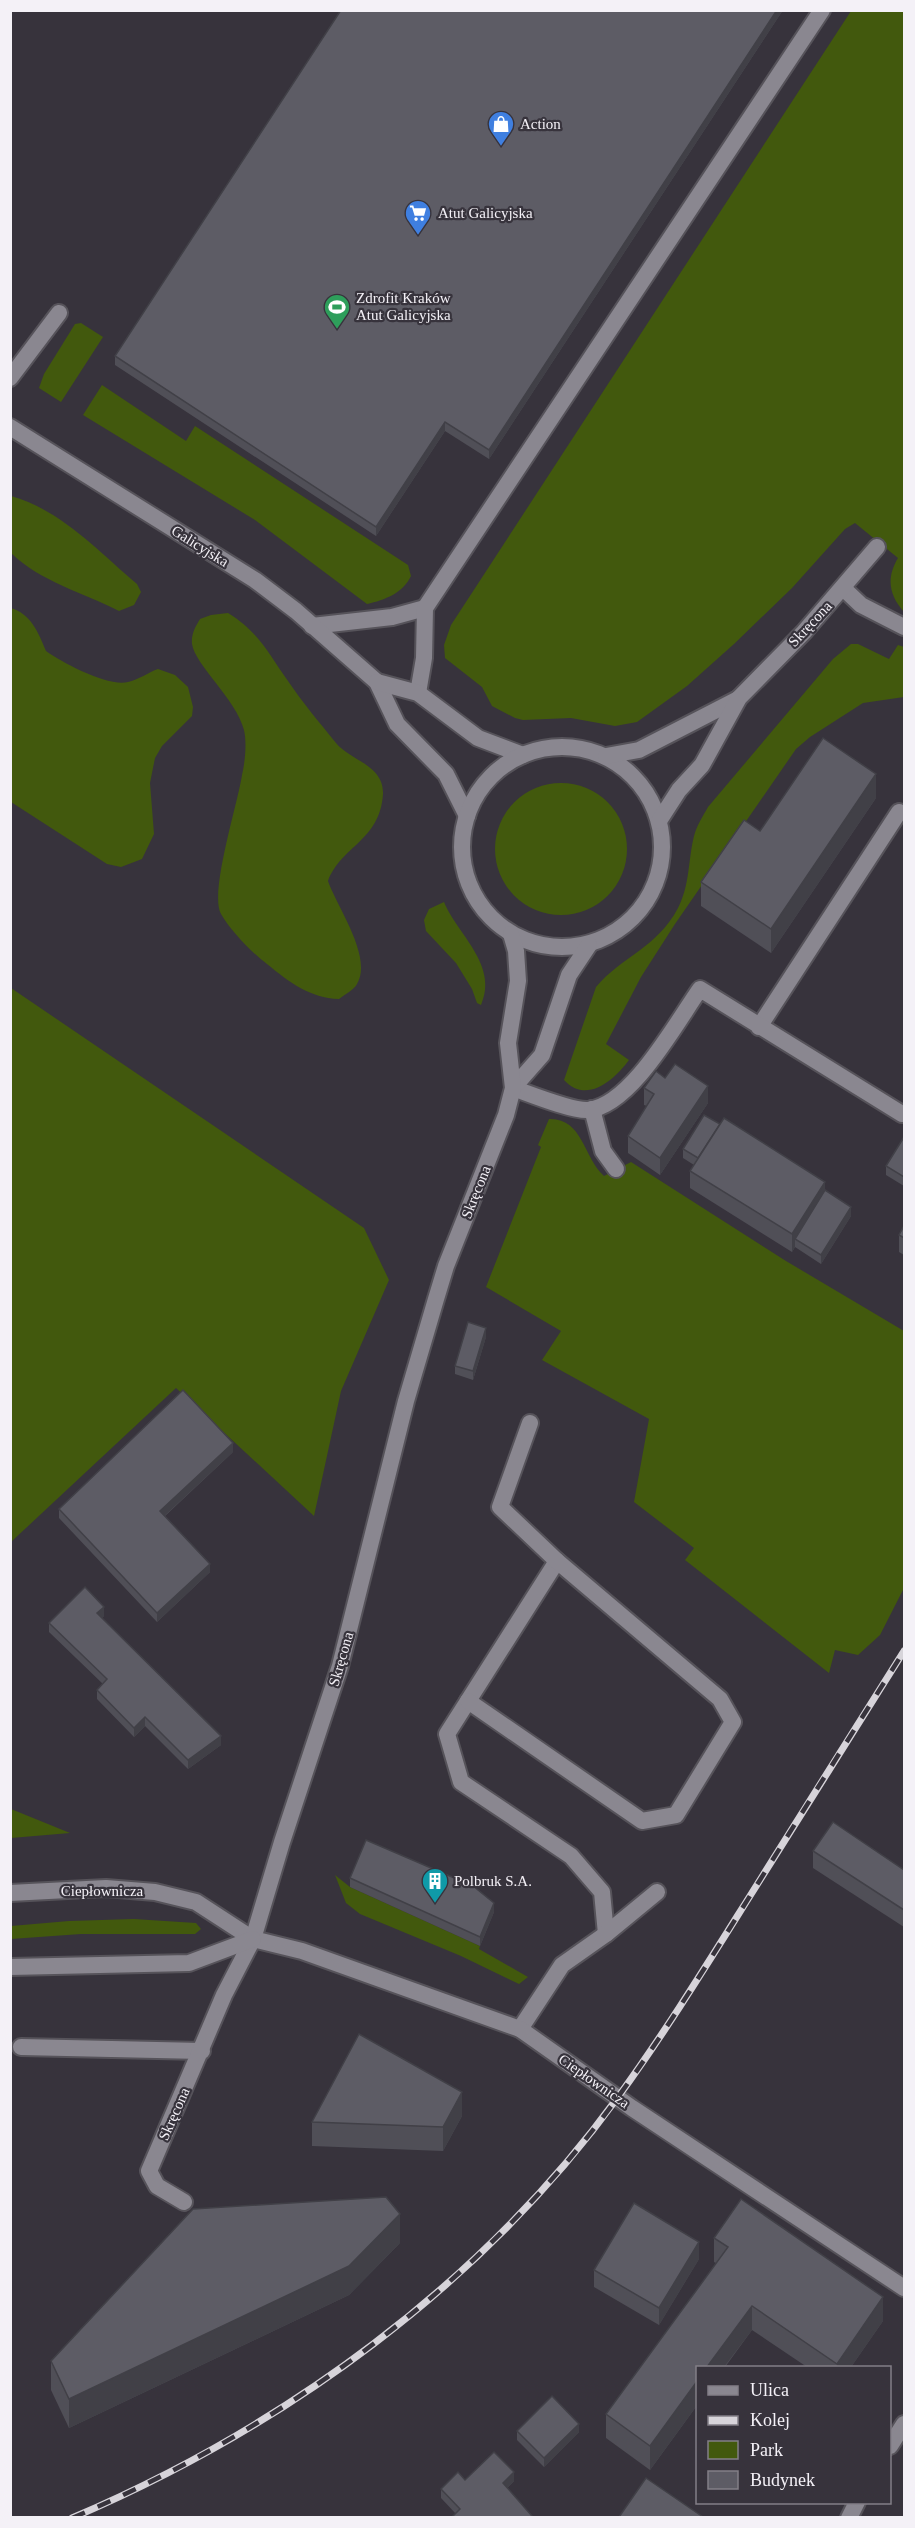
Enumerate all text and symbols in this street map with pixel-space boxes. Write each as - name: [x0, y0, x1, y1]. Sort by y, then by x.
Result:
- shop icon: Action: [486, 109, 516, 147]
- place label: Action: [520, 116, 561, 132]
- supermarket icon: Atut Galicyjska: [403, 198, 433, 236]
- place label: Atut Galicyjska: [438, 205, 533, 221]
- place label: Zdrofit Kraków Atut Galicyjska: [356, 290, 451, 323]
- sports icon: Zdrofit Kraków Atut Galicyjska: [322, 292, 352, 330]
- street label: Galicyjska: [169, 522, 232, 570]
- street label: Skręcona: [785, 598, 835, 650]
- street label: Skręcona: [458, 1163, 494, 1221]
- street label: Skręcona: [326, 1630, 356, 1688]
- building icon: Polbruk S.A.: [420, 1866, 450, 1904]
- place label: Polbruk S.A.: [454, 1873, 532, 1889]
- street label: Ciepłownicza: [61, 1883, 144, 1899]
- street label: Ciepłownicza: [556, 2051, 633, 2111]
- street label: Skręcona: [155, 2085, 193, 2143]
- legend: [696, 2366, 891, 2504]
- text: Ulica: [750, 2380, 789, 2400]
- text: Kolej: [750, 2410, 790, 2430]
- text: Park: [750, 2440, 783, 2460]
- text: Budynek: [750, 2470, 815, 2490]

